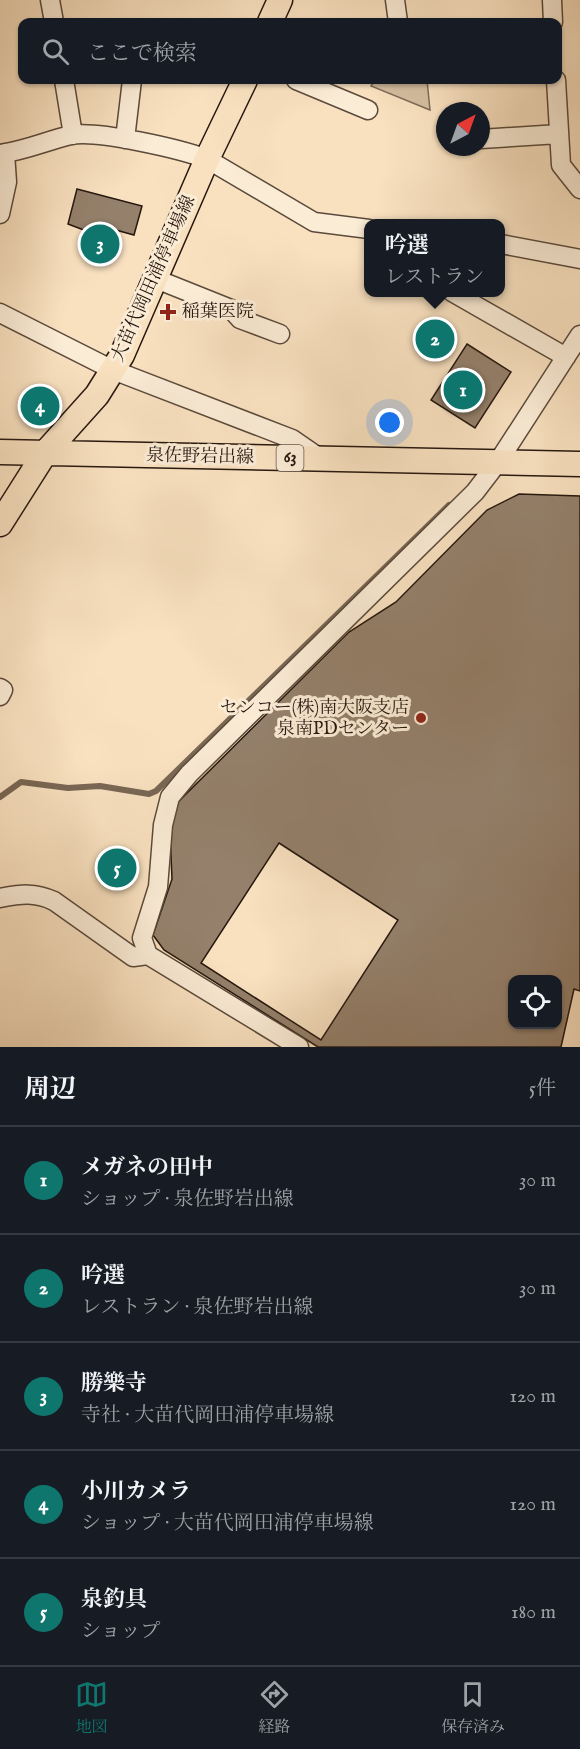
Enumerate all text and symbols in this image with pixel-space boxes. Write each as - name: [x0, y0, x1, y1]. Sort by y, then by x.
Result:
- search box: [18, 18, 562, 84]
- icon: search: [39, 35, 72, 68]
- text: ここで検索: [87, 40, 197, 68]
- north arrow: [436, 102, 490, 156]
- street label: 大苗代岡田浦停車場線: [107, 192, 201, 366]
- popup: [364, 219, 505, 297]
- pin: 3: [80, 222, 120, 266]
- text: 吟選: [385, 232, 429, 260]
- text: レストラン: [385, 265, 484, 290]
- place label: 稲葉医院: [182, 301, 254, 324]
- marker: 稲葉医院: [159, 303, 177, 321]
- pin: 2: [416, 316, 454, 362]
- pin: 1: [444, 368, 482, 412]
- pin: 4: [20, 384, 60, 428]
- your location: [375, 408, 404, 437]
- street label: 泉佐野岩出線: [146, 445, 254, 469]
- road number: 63: [276, 445, 304, 471]
- place label: センコー(株)南大阪支店 泉南PDセンター: [220, 697, 409, 741]
- marker: センコー(株)南大阪支店 泉南PDセンター: [414, 711, 428, 725]
- pin: 5: [98, 846, 136, 890]
- map controls: [508, 975, 562, 1029]
- button: locate: [508, 975, 562, 1029]
- text: 周辺: [24, 1073, 76, 1106]
- text: 5件: [529, 1076, 556, 1101]
- text: メガネの田中: [81, 1154, 213, 1182]
- text: 1: [40, 1168, 47, 1193]
- text: 30 m: [519, 1168, 556, 1193]
- text: ショップ · 泉佐野岩出線: [81, 1187, 294, 1212]
- text: 吟選: [81, 1262, 125, 1290]
- text: 2: [39, 1276, 48, 1301]
- text: 30 m: [519, 1276, 556, 1301]
- text: レストラン · 泉佐野岩出線: [81, 1295, 314, 1320]
- text: 勝樂寺: [81, 1370, 147, 1398]
- text: 3: [40, 1384, 47, 1409]
- text: 120 m: [510, 1384, 556, 1409]
- text: 寺社 · 大苗代岡田浦停車場線: [81, 1403, 334, 1428]
- text: 小川カメラ: [81, 1478, 191, 1506]
- text: 4: [39, 1492, 48, 1517]
- text: 120 m: [510, 1492, 556, 1517]
- text: ショップ · 大苗代岡田浦停車場線: [81, 1511, 374, 1536]
- text: 泉釣具: [81, 1586, 147, 1614]
- text: 5: [40, 1600, 47, 1625]
- text: 180 m: [511, 1600, 556, 1625]
- text: ショップ: [81, 1619, 161, 1644]
- tab: 地図: [75, 1678, 108, 1738]
- tab: 経路: [258, 1678, 291, 1738]
- tab: 保存済み: [441, 1678, 505, 1738]

